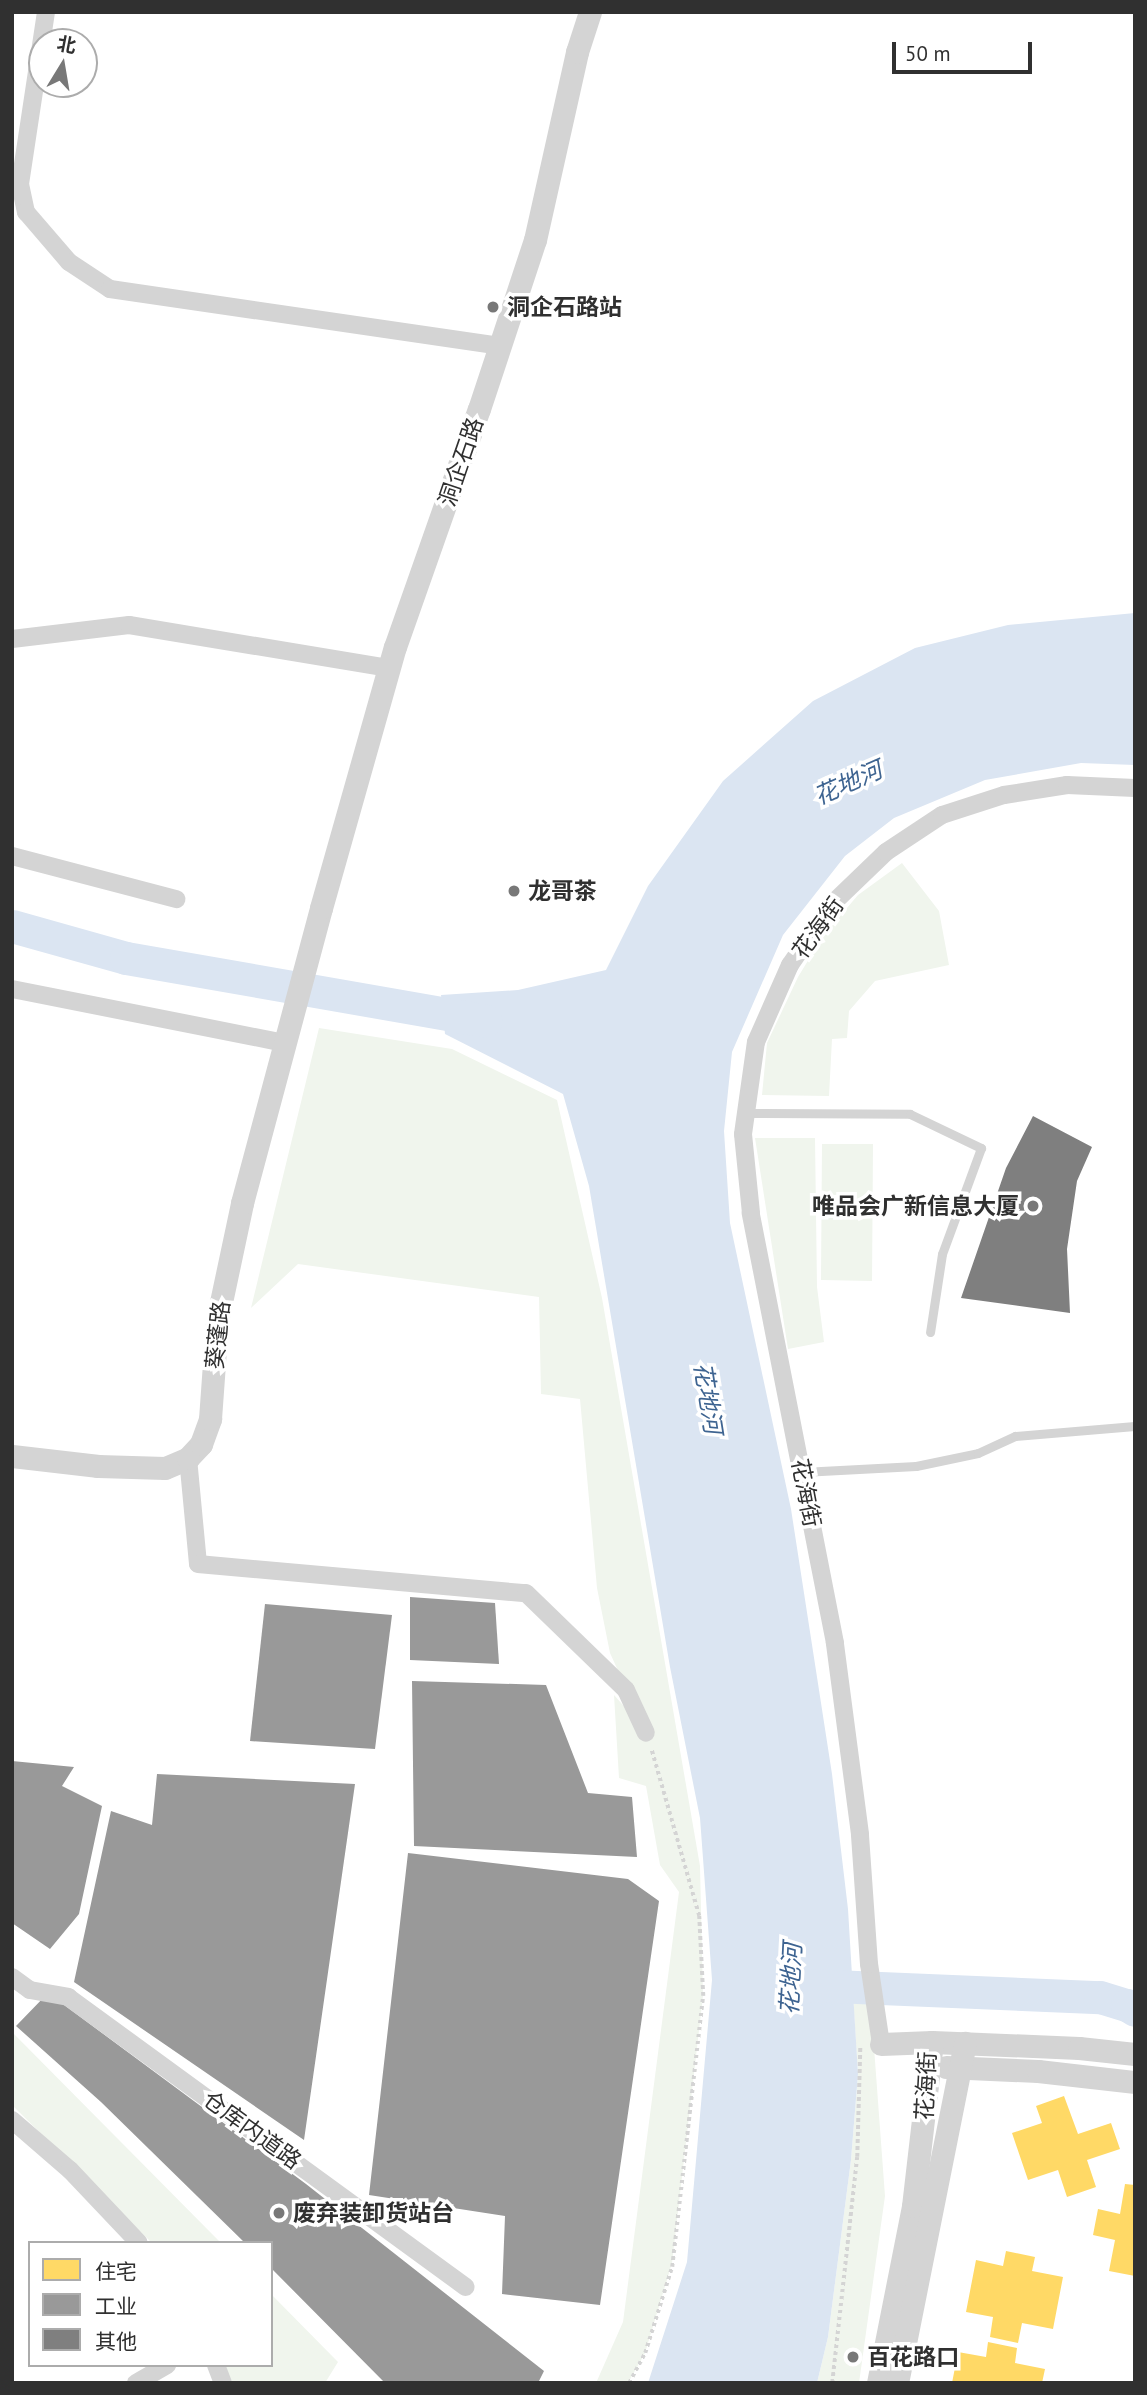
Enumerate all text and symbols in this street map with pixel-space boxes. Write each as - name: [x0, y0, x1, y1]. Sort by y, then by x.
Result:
- north arrow: [28, 28, 98, 98]
- scale bar: [895, 28, 1035, 72]
- text: 北: [55, 31, 78, 58]
- text: 50 m: [905, 40, 951, 67]
- place label: 洞企石路站: [507, 293, 622, 321]
- marker: 洞企石路站: [485, 299, 501, 315]
- street label: 洞企石路: [433, 414, 489, 510]
- water label: 花地河: [809, 755, 887, 811]
- place label: 龙哥茶: [528, 877, 597, 905]
- marker: 龙哥茶: [506, 883, 522, 899]
- street label: 花海街: [787, 892, 849, 964]
- place label: 唯品会广新信息大厦: [812, 1192, 1019, 1220]
- marker: 唯品会广新信息大厦: [1025, 1198, 1041, 1214]
- street label: 葵蓬路: [201, 1299, 235, 1371]
- water label: 花地河: [688, 1360, 728, 1436]
- street label: 花海街: [786, 1457, 826, 1529]
- water label: 花地河: [775, 1942, 807, 2016]
- street label: 花海街: [910, 2051, 942, 2121]
- street label: 仓库内道路: [197, 2085, 307, 2175]
- place label: 废弃装卸货站台: [293, 2199, 454, 2227]
- marker: 废弃装卸货站台: [271, 2205, 287, 2221]
- legend: [28, 2241, 273, 2367]
- text: 住宅: [95, 2258, 137, 2285]
- text: 工业: [95, 2293, 137, 2320]
- text: 其他: [95, 2328, 137, 2355]
- place label: 百花路口: [867, 2343, 959, 2371]
- marker: 百花路口: [845, 2349, 861, 2365]

